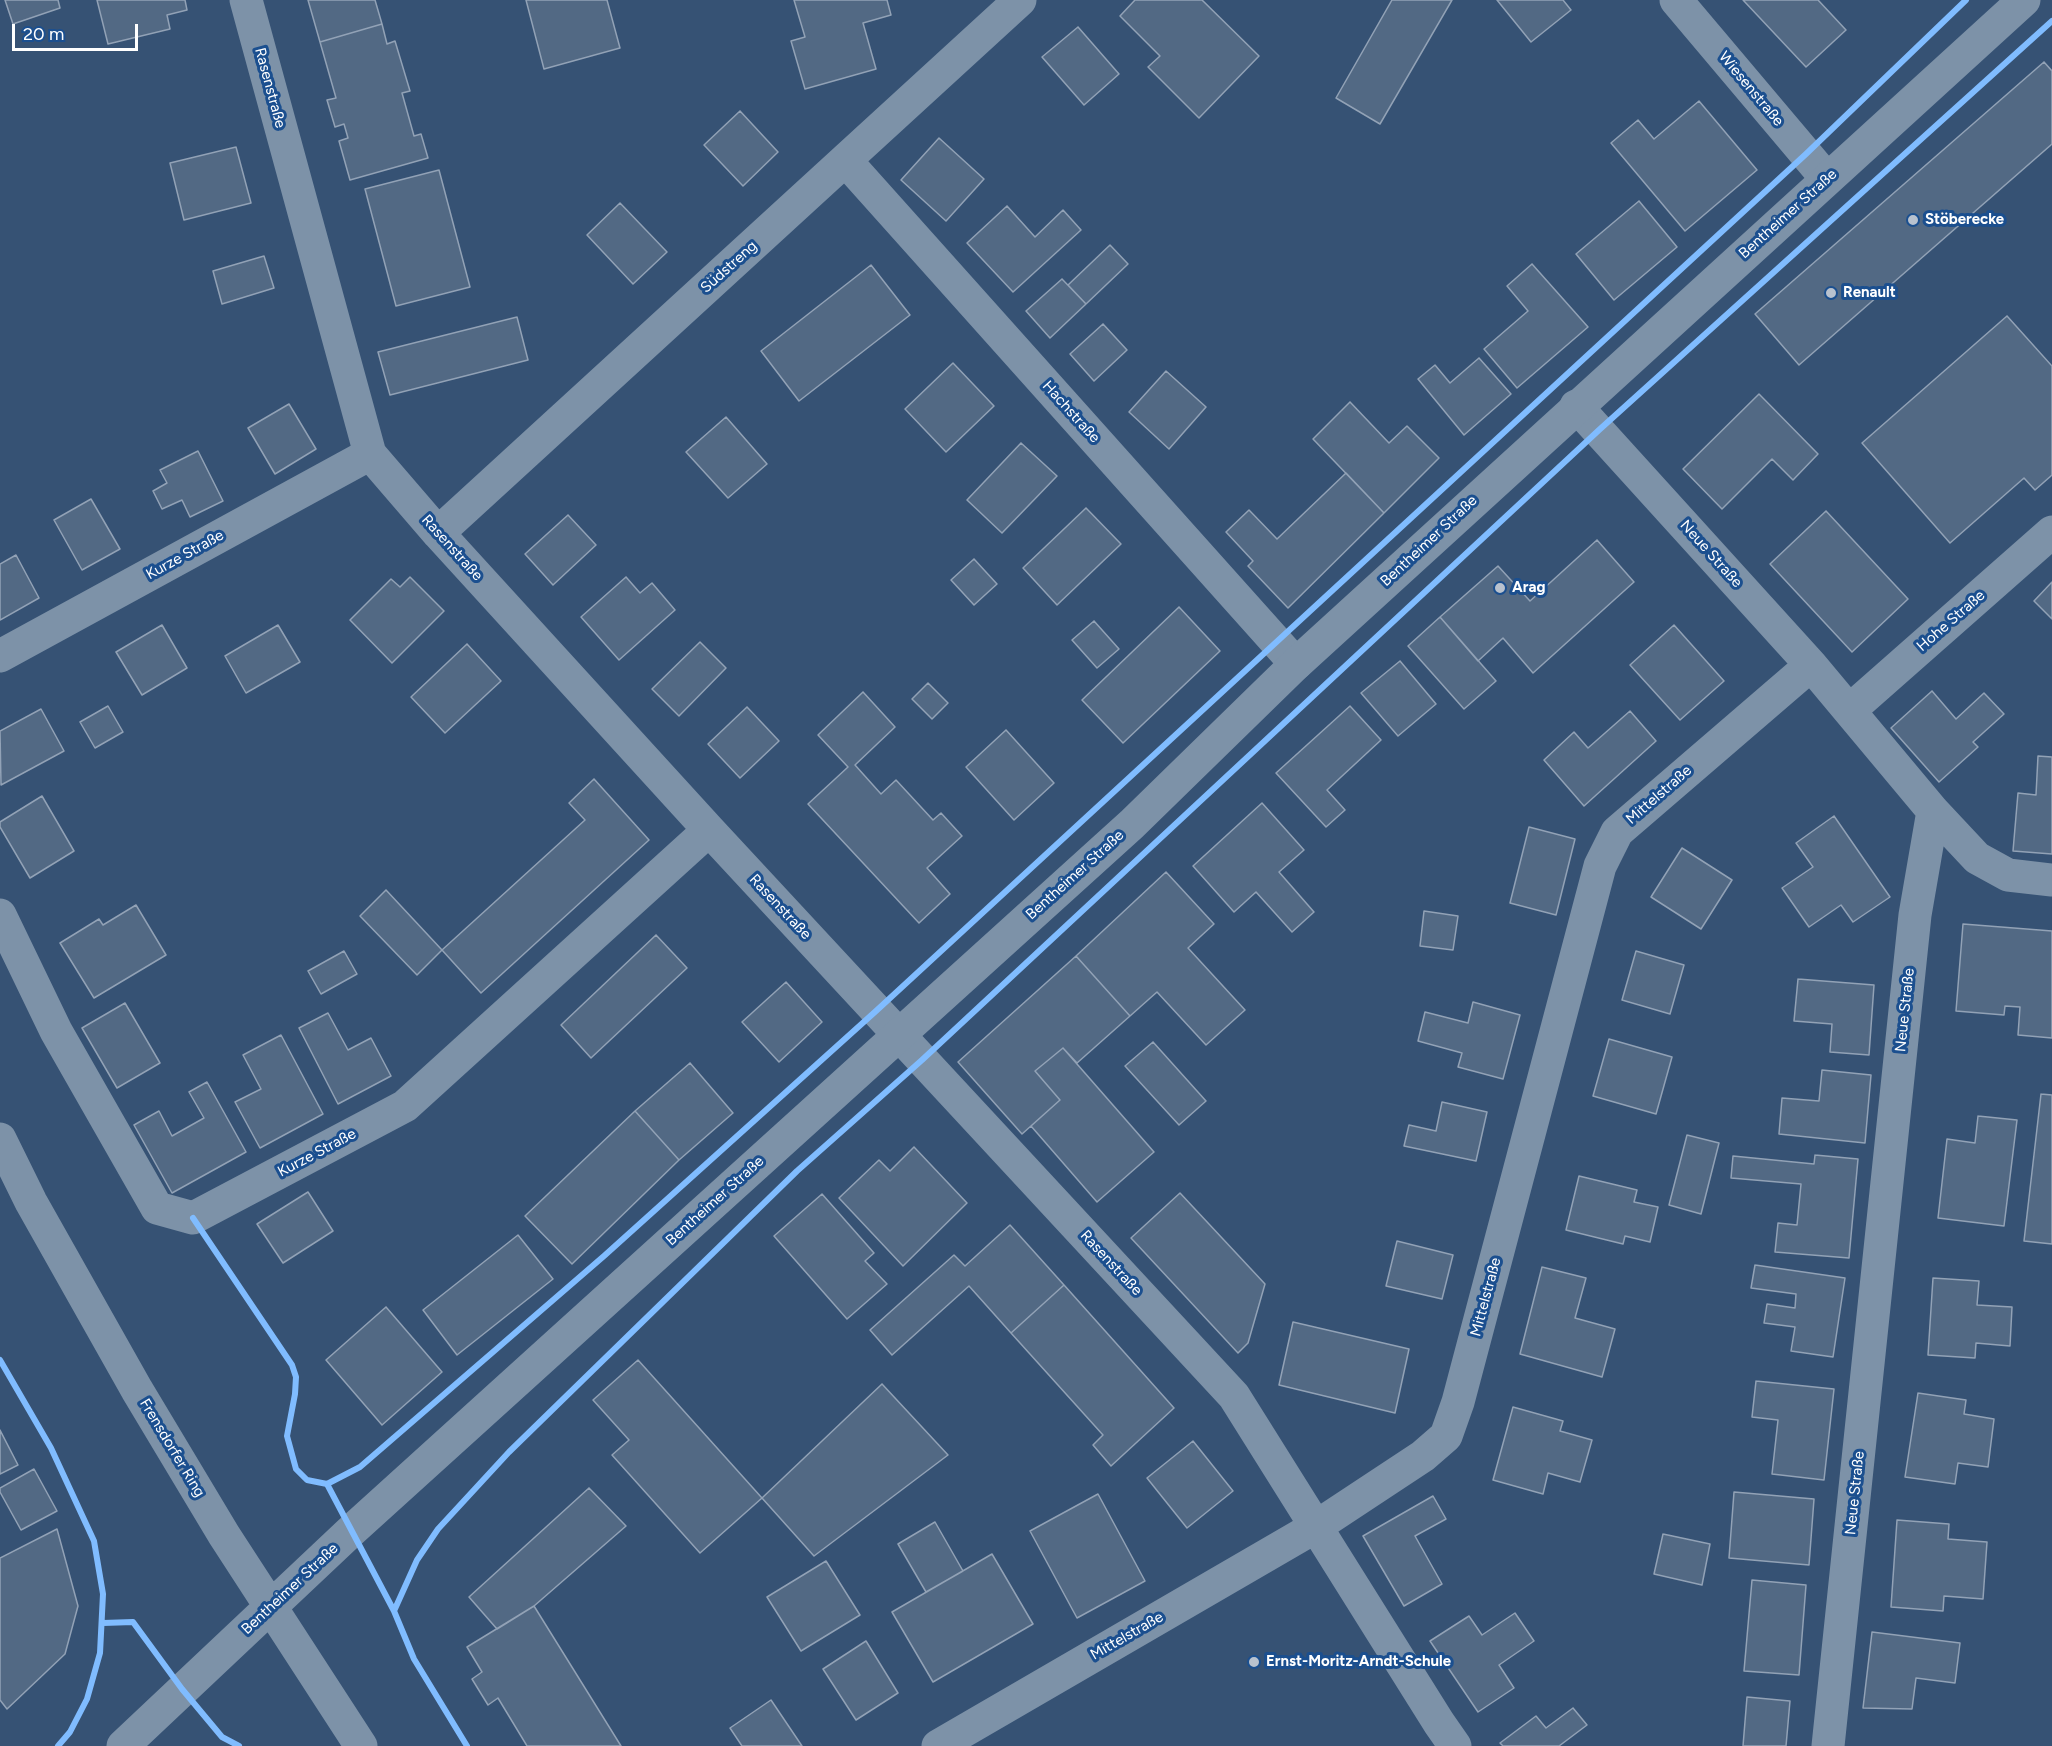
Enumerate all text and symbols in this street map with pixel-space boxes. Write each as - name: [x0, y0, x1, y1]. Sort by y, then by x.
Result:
- scale bar: [15, 12, 141, 50]
- text: 20 m: [23, 23, 64, 45]
- street label: Rasenstraße: [251, 46, 289, 130]
- street label: Wiesenstraße: [1715, 48, 1787, 130]
- street label: Bentheimer Straße: [1735, 165, 1841, 263]
- place label: Stöberecke: [1925, 211, 2004, 229]
- marker: Stöberecke: [1906, 213, 1920, 227]
- street label: Südstreng: [697, 237, 761, 297]
- place label: Renault: [1843, 284, 1896, 302]
- marker: Renault: [1824, 286, 1838, 300]
- street label: Hachstraße: [1038, 377, 1104, 447]
- street label: Bentheimer Straße: [1377, 492, 1481, 590]
- street label: Rasenstraße: [418, 511, 486, 585]
- street label: Neue Straße: [1676, 517, 1746, 591]
- street label: Kurze Straße: [143, 526, 227, 584]
- place label: Arag: [1512, 579, 1545, 597]
- marker: Arag: [1493, 581, 1507, 595]
- street label: Hohe Straße: [1913, 586, 1989, 656]
- street label: Mittelstraße: [1623, 762, 1695, 828]
- street label: Bentheimer Straße: [1022, 826, 1128, 924]
- street label: Rasenstraße: [745, 871, 815, 943]
- street label: Neue Straße: [1892, 967, 1918, 1053]
- street label: Kurze Straße: [275, 1125, 359, 1181]
- street label: Bentheimer Straße: [662, 1152, 768, 1250]
- street label: Rasenstraße: [1076, 1227, 1146, 1299]
- street label: Mittelstraße: [1467, 1256, 1505, 1338]
- street label: Frensdorfer Ring: [136, 1396, 208, 1500]
- street label: Neue Straße: [1842, 1450, 1868, 1536]
- street label: Bentheimer Straße: [238, 1540, 342, 1638]
- street label: Mittelstraße: [1087, 1608, 1167, 1664]
- place label: Ernst-Moritz-Arndt-Schule: [1266, 1653, 1451, 1671]
- marker: Ernst-Moritz-Arndt-Schule: [1247, 1655, 1261, 1669]

